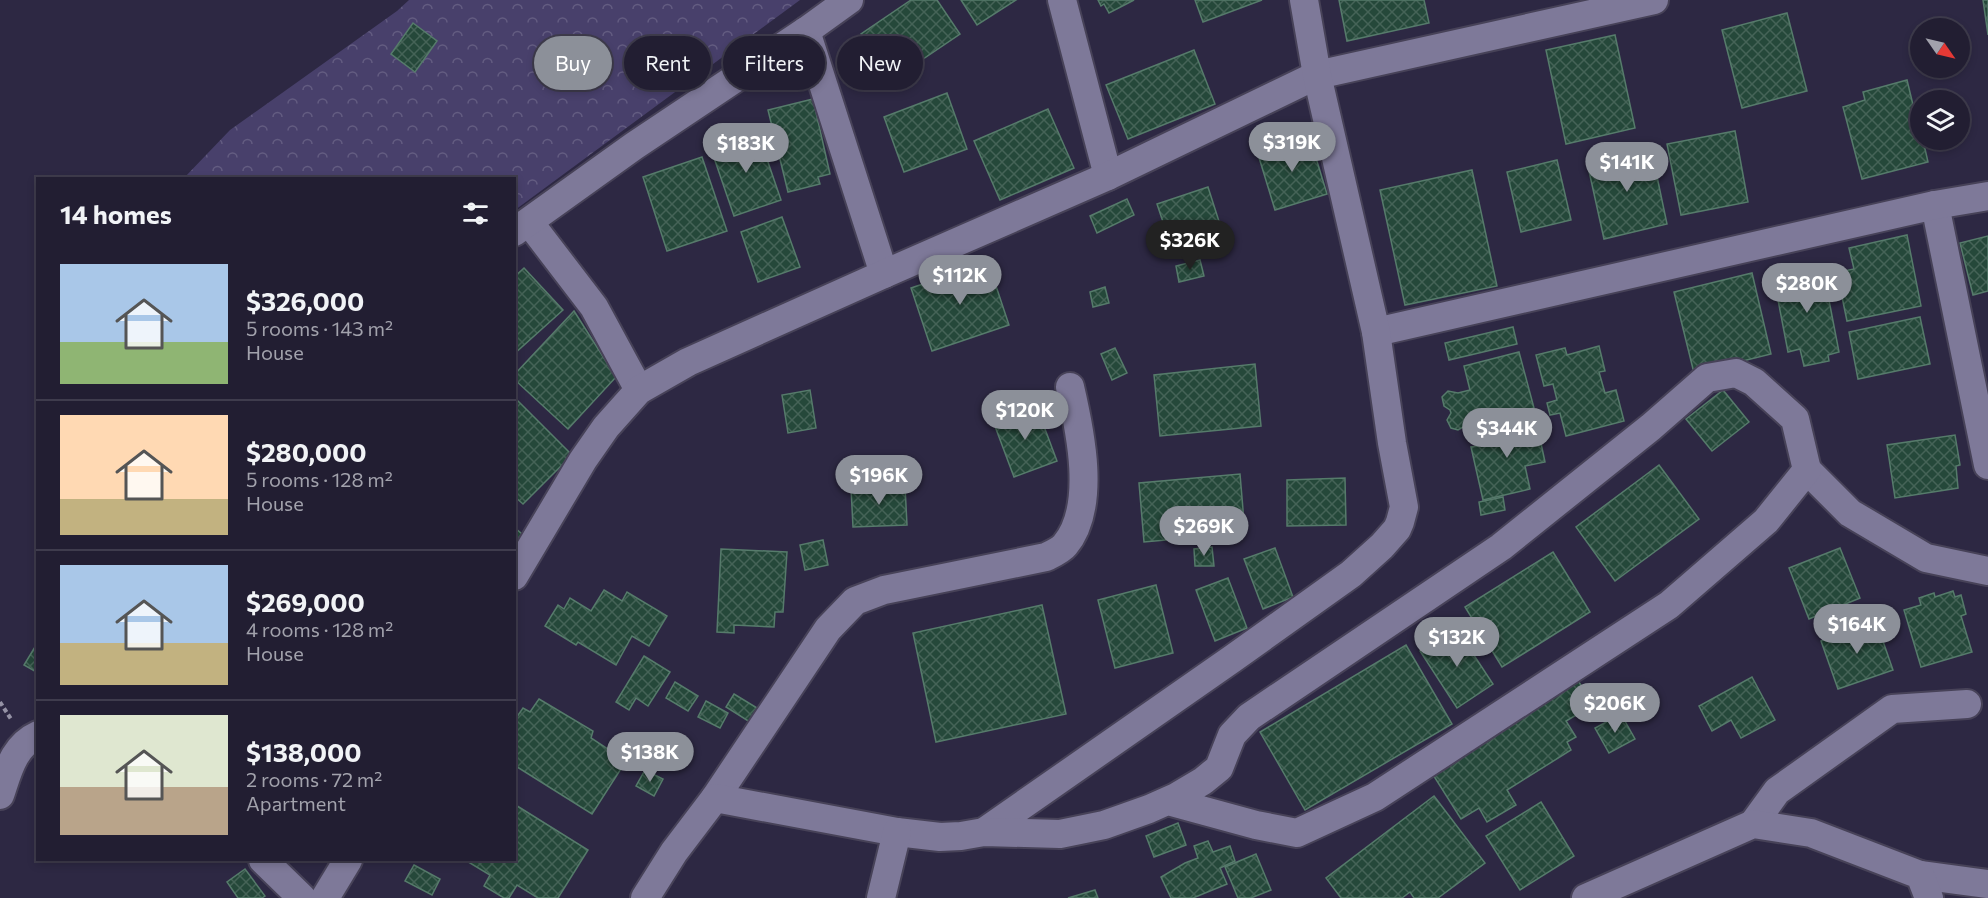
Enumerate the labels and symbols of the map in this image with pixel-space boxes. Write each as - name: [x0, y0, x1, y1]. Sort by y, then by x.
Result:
- north arrow: [1910, 18, 1970, 78]
- pin: $319K: [1250, 122, 1334, 173]
- pin: $183K: [704, 123, 788, 174]
- pin: $141K: [1585, 142, 1669, 193]
- pin: $326K: [1148, 220, 1232, 271]
- pin: $112K: [918, 255, 1002, 306]
- pin: $280K: [1765, 263, 1849, 314]
- pin: $120K: [983, 390, 1067, 441]
- pin: $344K: [1465, 408, 1549, 459]
- pin: $196K: [837, 455, 921, 506]
- pin: $269K: [1162, 506, 1246, 557]
- pin: $164K: [1815, 604, 1899, 655]
- pin: $132K: [1415, 617, 1499, 668]
- pin: $206K: [1573, 683, 1657, 734]
- pin: $138K: [608, 732, 692, 783]

